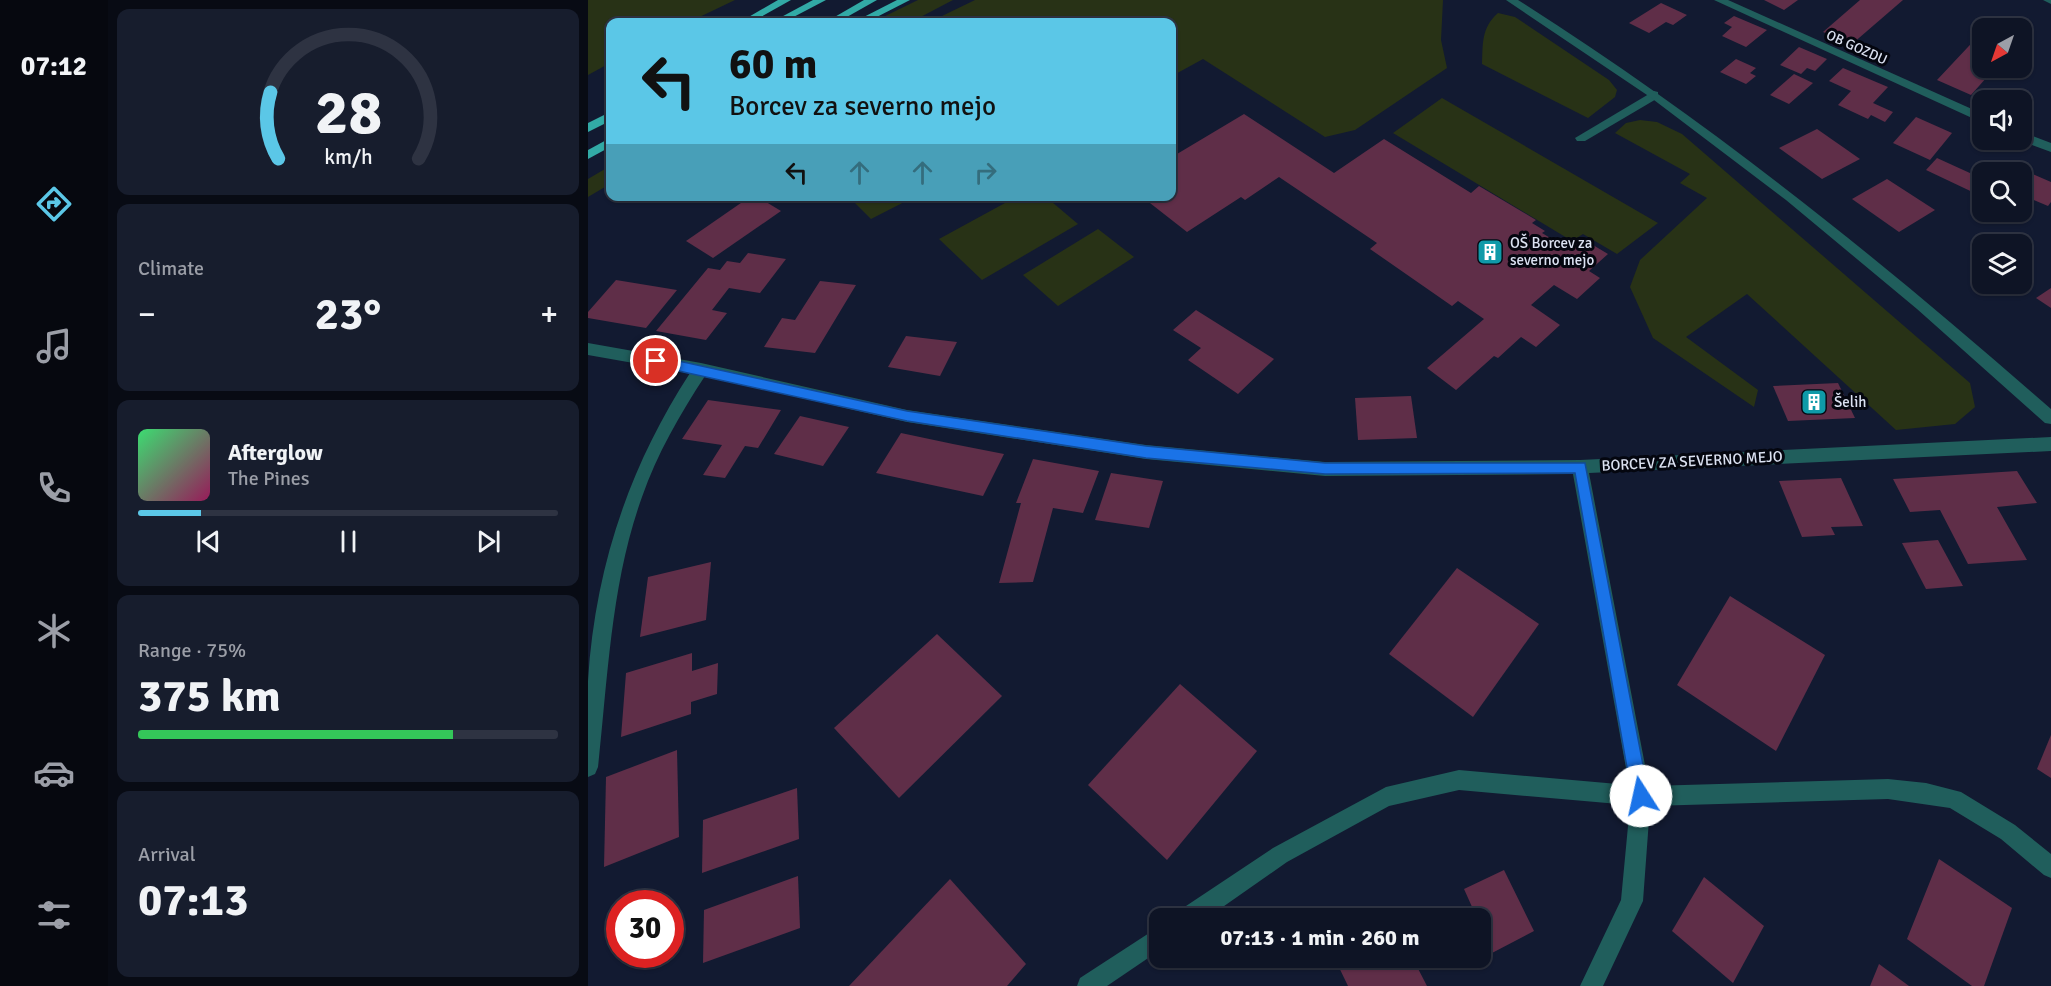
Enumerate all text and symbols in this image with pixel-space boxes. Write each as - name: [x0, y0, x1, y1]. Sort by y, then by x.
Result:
- north arrow: [1972, 18, 2032, 78]
- map controls: [1972, 18, 2032, 294]
- street label: OB GOZDU: [1824, 26, 1890, 68]
- text: 60 m: [729, 39, 818, 90]
- icon: left: [630, 42, 708, 120]
- text: 07:12: [21, 50, 87, 83]
- text: 28: [314, 74, 382, 151]
- text: Borcev za severno mejo: [729, 90, 996, 123]
- button: sound: [1972, 90, 2032, 150]
- text: km/h: [324, 145, 372, 171]
- icon: left: [780, 156, 813, 189]
- icon: ahead: [843, 156, 876, 189]
- icon: ahead: [906, 156, 939, 189]
- icon: right: [969, 156, 1002, 189]
- button: search: [1972, 162, 2032, 222]
- icon: directions: [33, 183, 75, 225]
- place label: OŠ Borcev za severno mejo: [1510, 233, 1594, 269]
- button: layers: [1972, 234, 2032, 294]
- building icon: OŠ Borcev za severno mejo: [1475, 237, 1505, 267]
- text: Climate: [138, 256, 204, 281]
- text: 23°: [315, 287, 381, 342]
- text: −: [138, 294, 156, 335]
- text: +: [540, 294, 558, 335]
- icon: music: [33, 325, 75, 367]
- pin: [630, 335, 681, 386]
- icon: arrive: [639, 344, 672, 377]
- building icon: Šelih: [1799, 387, 1829, 417]
- place label: Šelih: [1834, 392, 1866, 411]
- text: Afterglow: [228, 439, 323, 466]
- street label: BORCEV ZA SEVERNO MEJO: [1601, 447, 1783, 475]
- text: The Pines: [228, 466, 310, 491]
- icon: phone: [33, 467, 75, 509]
- icon: previous: [192, 525, 225, 558]
- icon: pause: [332, 525, 365, 558]
- icon: next: [472, 525, 505, 558]
- icon: climate: [33, 610, 75, 652]
- text: Range · 75%: [138, 638, 246, 663]
- text: 375 km: [138, 669, 281, 724]
- icon: car: [33, 752, 75, 794]
- position arrow: [1609, 764, 1673, 828]
- text: Arrival: [138, 842, 196, 867]
- text: 07:13: [138, 873, 248, 928]
- speed limit sign: 30: [606, 890, 684, 968]
- icon: filters: [33, 894, 75, 936]
- text: 07:13 · 1 min · 260 m: [1220, 924, 1420, 951]

